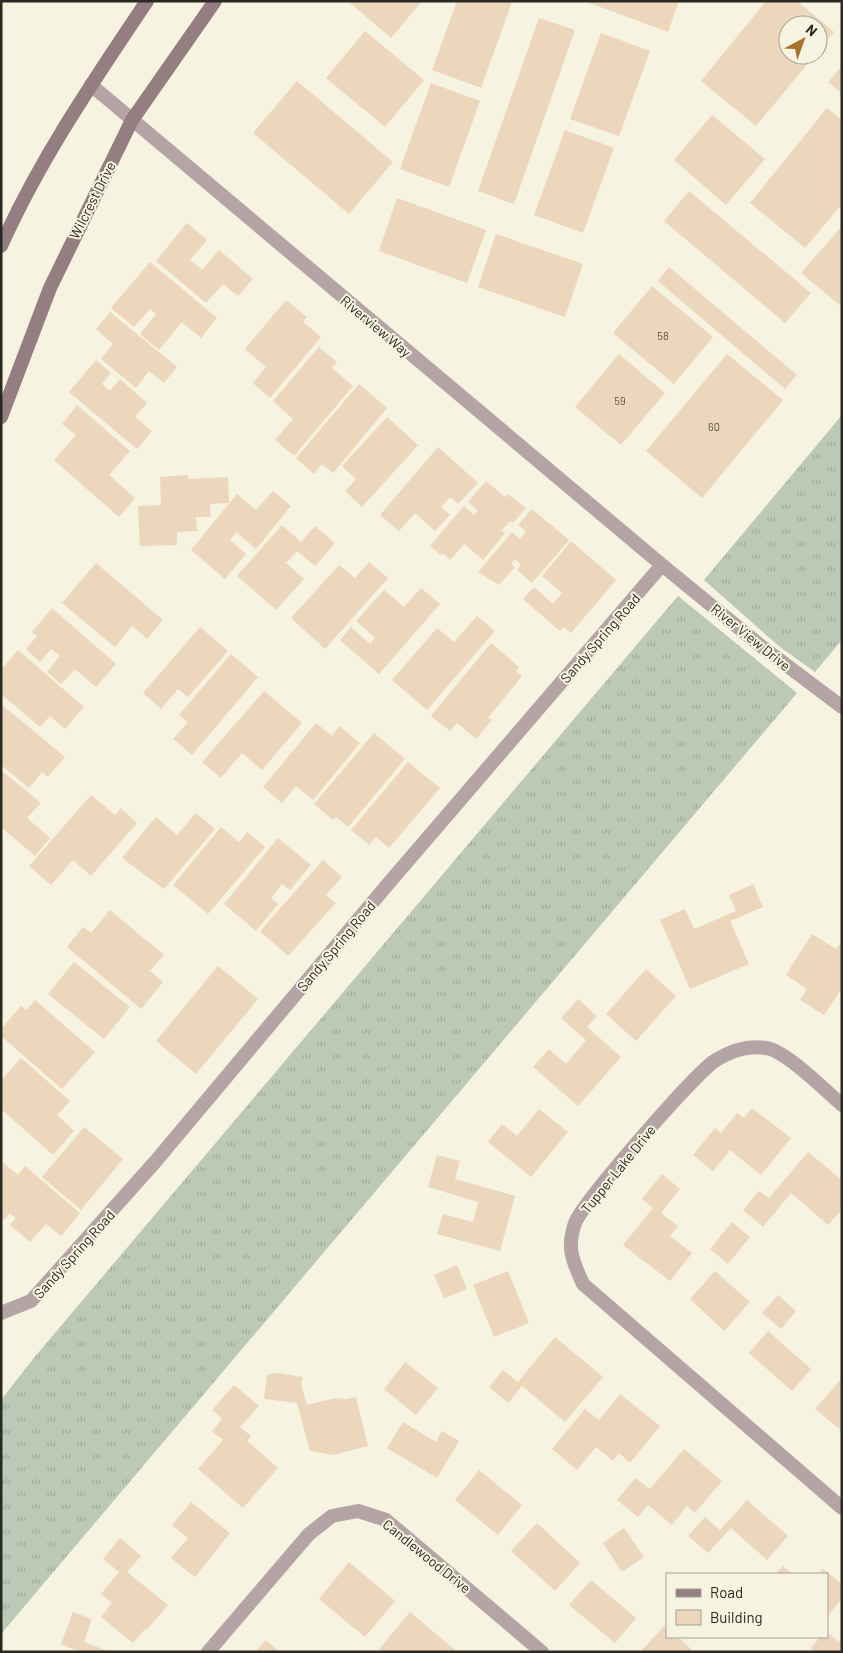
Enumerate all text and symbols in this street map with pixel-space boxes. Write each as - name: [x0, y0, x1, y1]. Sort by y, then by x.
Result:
- north arrow: [778, 15, 828, 65]
- text: N: [803, 20, 821, 39]
- street label: Wilcrest Drive: [65, 158, 119, 242]
- street label: Riverview Way: [337, 292, 415, 361]
- house number: 58: [657, 329, 669, 342]
- house number: 59: [614, 394, 626, 407]
- house number: 60: [708, 420, 720, 433]
- street label: Sandy Spring Road: [557, 590, 643, 686]
- street label: River View Drive: [708, 600, 794, 674]
- street label: Sandy Spring Road: [293, 897, 379, 995]
- street label: Tupper Lake Drive: [577, 1121, 659, 1217]
- street label: Sandy Spring Road: [30, 1206, 118, 1302]
- street label: Candlewood Drive: [380, 1515, 474, 1597]
- legend: [666, 1573, 828, 1638]
- text: Road: [710, 1583, 743, 1601]
- text: Building: [710, 1608, 763, 1626]

